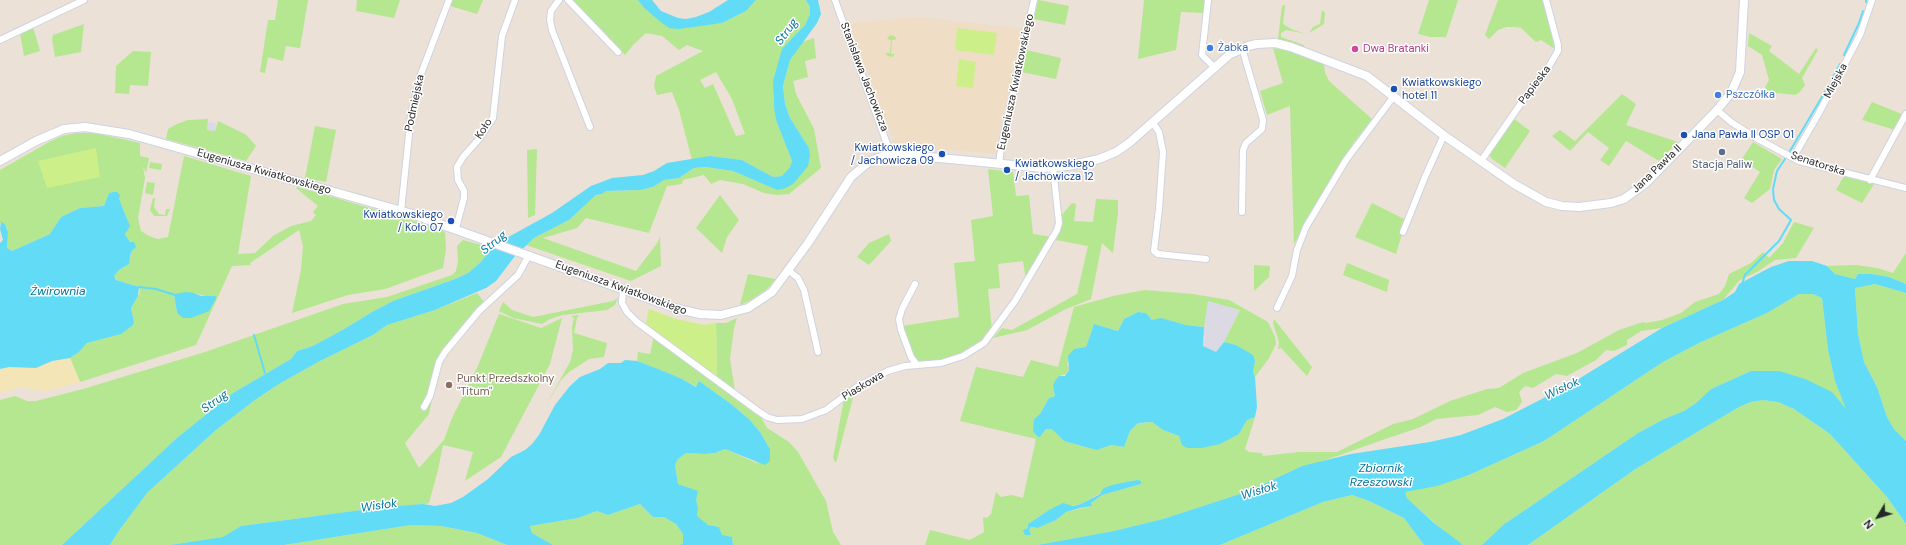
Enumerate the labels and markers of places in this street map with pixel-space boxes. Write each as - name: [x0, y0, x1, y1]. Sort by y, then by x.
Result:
- place label: Żabka: [1218, 41, 1248, 55]
- place label: Dwa Bratanki: [1363, 42, 1429, 56]
- marker: Żabka: [1205, 43, 1215, 53]
- marker: Dwa Bratanki: [1350, 44, 1360, 54]
- place label: Kwiatkowskiego hotel 11: [1402, 76, 1481, 102]
- marker: Kwiatkowskiego hotel 11: [1389, 84, 1399, 94]
- place label: Pszczółka: [1726, 88, 1775, 102]
- marker: Pszczółka: [1713, 90, 1723, 100]
- place label: Jana Pawła II OSP 01: [1692, 128, 1794, 142]
- marker: Jana Pawła II OSP 01: [1679, 130, 1689, 140]
- place label: Kwiatkowskiego / Jachowicza 09: [851, 141, 934, 167]
- marker: Stacja Paliw: [1717, 147, 1727, 157]
- marker: Kwiatkowskiego / Jachowicza 09: [937, 149, 947, 159]
- place label: Kwiatkowskiego / Jachowicza 12: [1015, 157, 1094, 183]
- place label: Stacja Paliw: [1692, 158, 1752, 172]
- marker: Kwiatkowskiego / Jachowicza 12: [1002, 165, 1012, 175]
- place label: Kwiatkowskiego / Koło 07: [364, 208, 443, 234]
- marker: Kwiatkowskiego / Koło 07: [446, 216, 456, 226]
- place label: Punkt Przedszkolny "Titum": [457, 372, 554, 398]
- marker: Punkt Przedszkolny "Titum": [444, 380, 454, 390]

